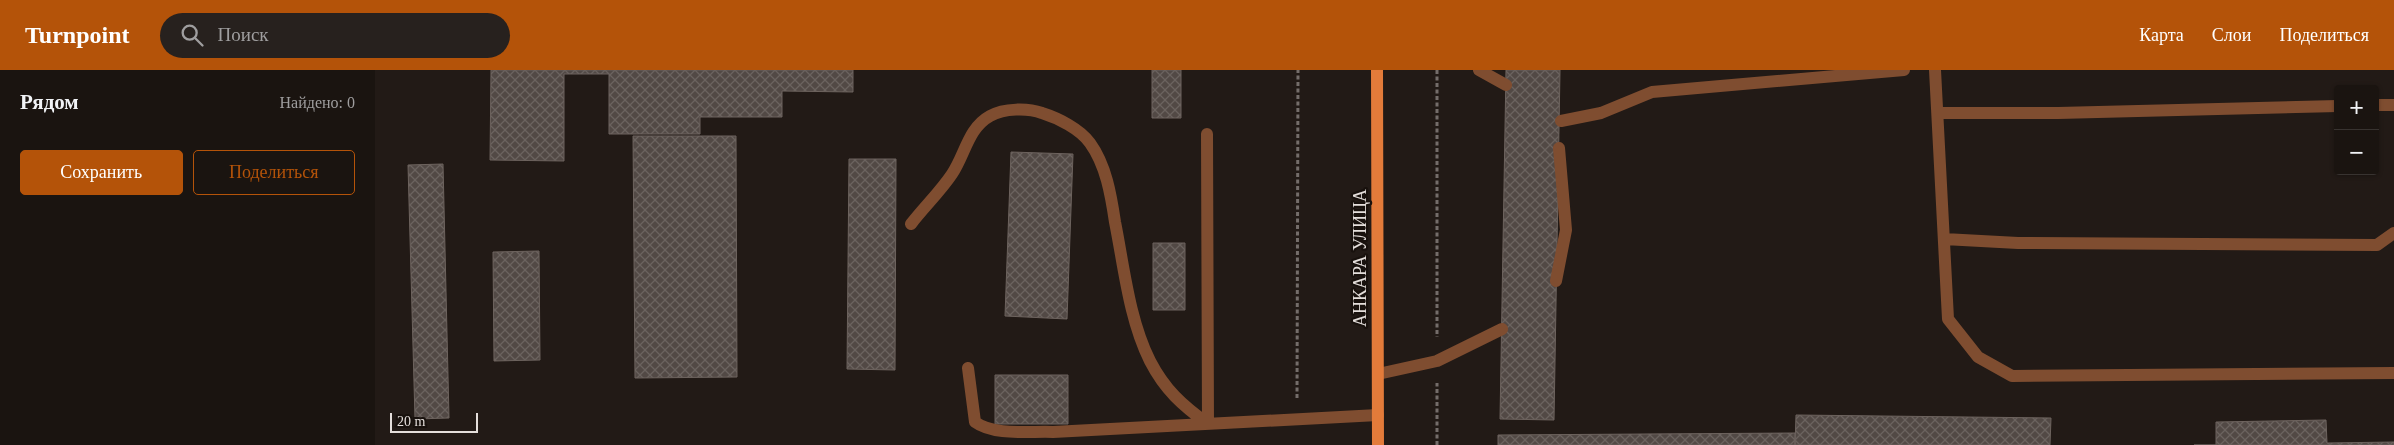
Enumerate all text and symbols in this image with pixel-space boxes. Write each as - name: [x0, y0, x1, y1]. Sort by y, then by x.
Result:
- search box: [160, 13, 510, 58]
- icon: search: [178, 21, 206, 49]
- text: Turnpoint: [25, 22, 130, 48]
- text: Поиск: [218, 24, 269, 45]
- text: Карта: [2139, 25, 2184, 45]
- text: Слои: [2212, 25, 2251, 45]
- text: Поделиться: [2279, 25, 2369, 45]
- map controls: [2334, 85, 2379, 175]
- button: +: [2334, 85, 2379, 130]
- text: Рядом: [20, 90, 79, 114]
- text: Найдено: 0: [280, 94, 355, 111]
- button: −: [2334, 130, 2379, 175]
- button: Сохранить: [20, 150, 183, 195]
- button: Поделиться: [193, 150, 355, 195]
- street label: АНКАРА УЛИЦА: [1350, 189, 1370, 327]
- scale bar: [390, 410, 477, 433]
- text: 20 m: [397, 414, 425, 429]

